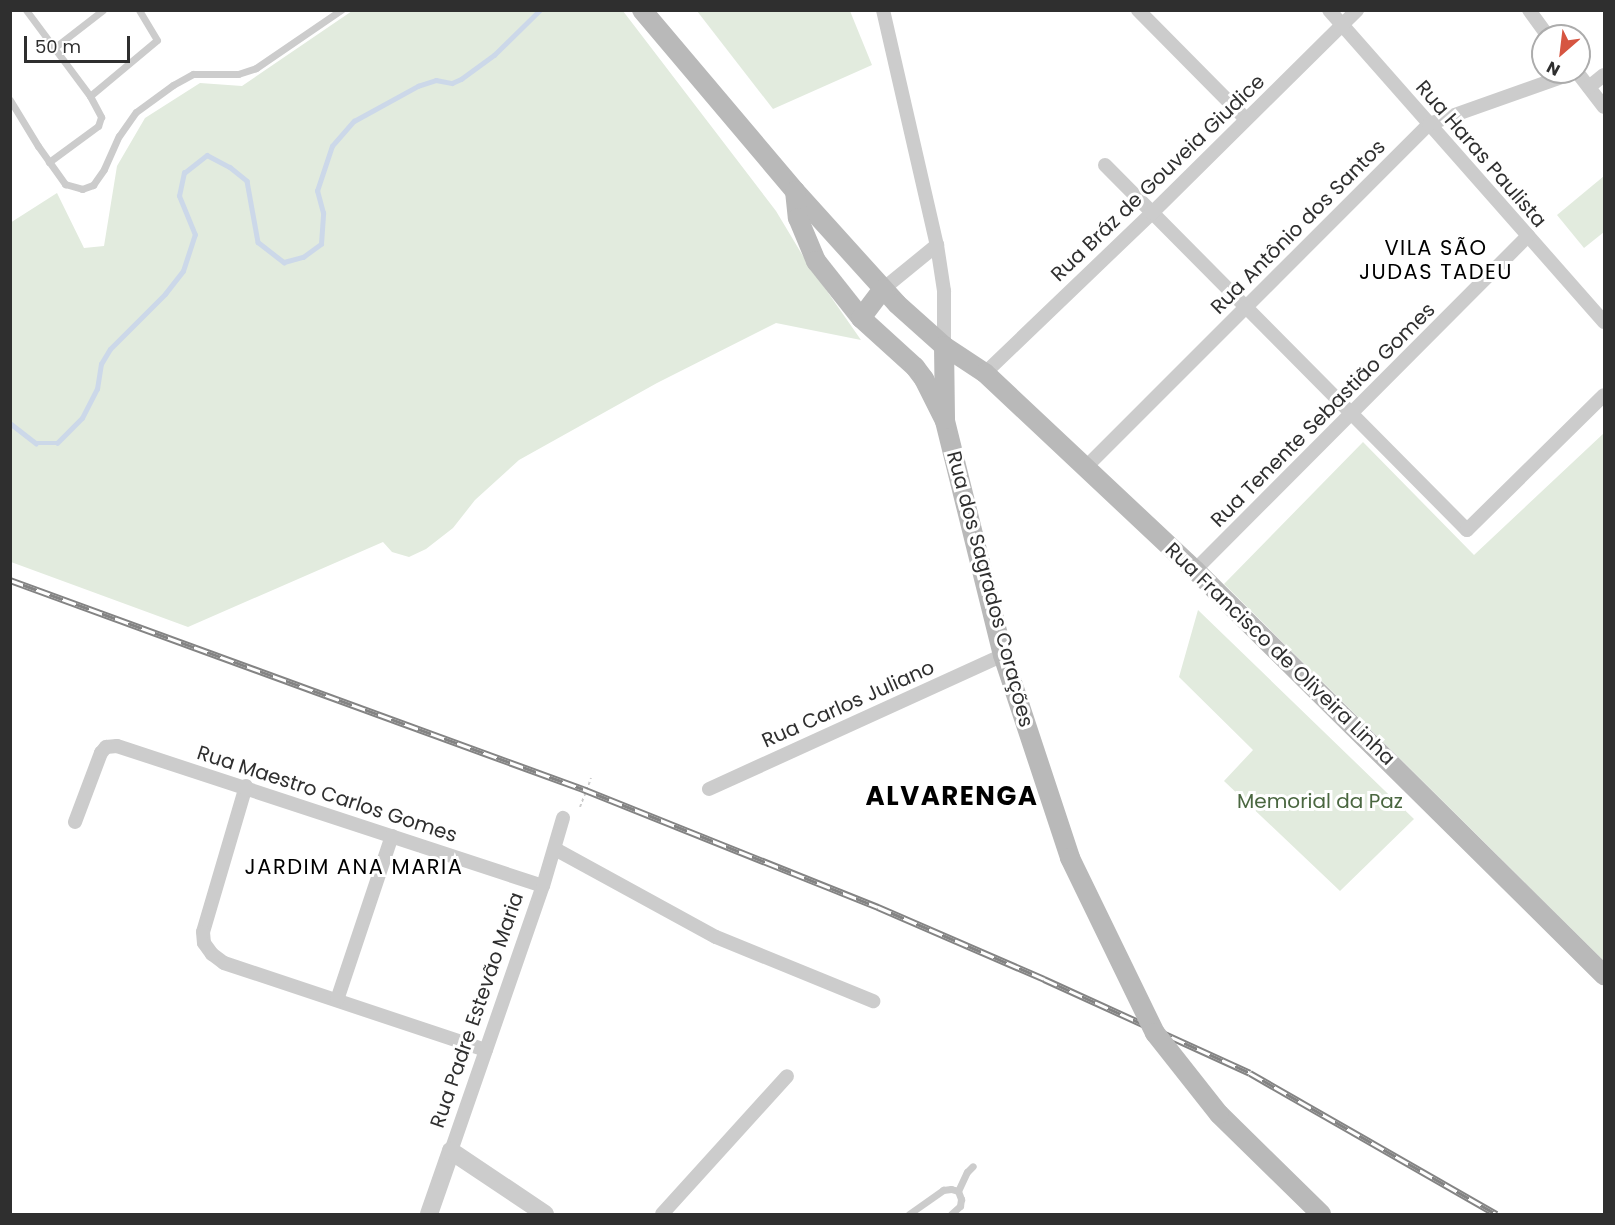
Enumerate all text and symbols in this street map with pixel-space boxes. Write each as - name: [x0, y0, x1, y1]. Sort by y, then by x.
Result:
- scale bar: [27, 24, 134, 62]
- north arrow: [1531, 24, 1591, 84]
- text: 50 m: [35, 34, 81, 59]
- text: N: [1543, 56, 1564, 82]
- street label: Rua Bráz de Gouveia Giudice: [1046, 69, 1270, 287]
- street label: Rua Haras Paulista: [1411, 76, 1551, 232]
- street label: Rua Antônio dos Santos: [1206, 135, 1390, 319]
- district label: VILA SÃO JUDAS TADEU: [1359, 235, 1513, 285]
- street label: Rua Tenente Sebastião Gomes: [1206, 298, 1440, 532]
- street label: Rua dos Sagrados Corações: [942, 448, 1038, 730]
- street label: Rua Francisco de Oliveira Linha: [1160, 538, 1400, 770]
- street label: Rua Carlos Juliano: [758, 655, 938, 753]
- street label: Rua Maestro Carlos Gomes: [194, 741, 460, 847]
- district label: ALVARENGA: [866, 781, 1038, 813]
- park label: Memorial da Paz: [1237, 789, 1403, 813]
- district label: JARDIM ANA MARIA: [245, 854, 463, 880]
- street label: Rua Padre Estevão Maria: [425, 889, 529, 1131]

